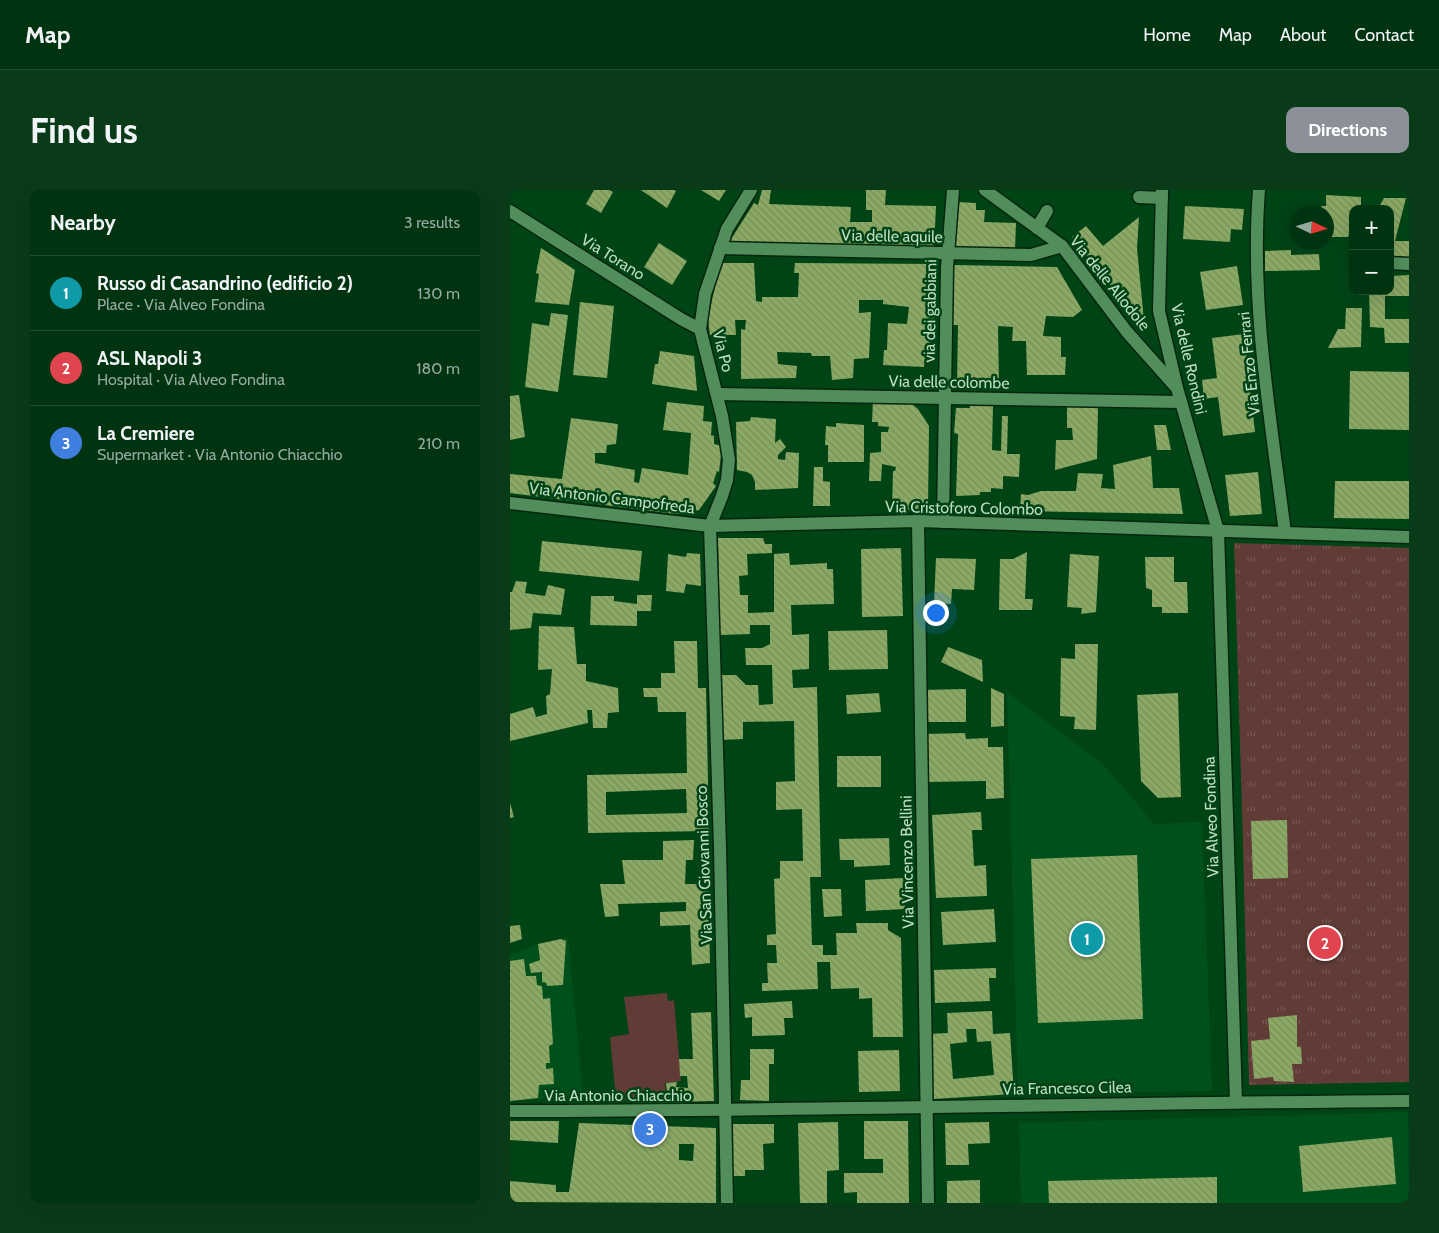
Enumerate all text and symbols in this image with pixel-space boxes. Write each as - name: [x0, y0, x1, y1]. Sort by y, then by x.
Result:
- text: Map: [25, 20, 71, 49]
- text: Home: [1143, 24, 1191, 46]
- text: Map: [1219, 24, 1252, 46]
- text: About: [1280, 24, 1326, 46]
- text: Contact: [1354, 24, 1414, 46]
- button: Directions: [1286, 107, 1409, 153]
- text: Find us: [30, 109, 138, 152]
- north arrow: [1289, 205, 1334, 250]
- map controls: [1349, 205, 1394, 295]
- button: +: [1349, 205, 1394, 250]
- text: Nearby: [50, 210, 116, 235]
- text: 3 results: [404, 213, 460, 232]
- street label: Via delle aquile: [841, 226, 943, 246]
- street label: Via Torano: [578, 230, 649, 284]
- street label: Via delle Allodole: [1066, 232, 1154, 334]
- button: −: [1349, 250, 1394, 295]
- street label: via dei gabbiani: [920, 259, 940, 363]
- text: Russo di Casandrino (edificio 2): [97, 272, 353, 295]
- text: 1: [63, 284, 69, 303]
- text: 130 m: [417, 284, 460, 303]
- text: Place · Via Alveo Fondina: [97, 295, 265, 314]
- street label: Via delle Rondini: [1167, 302, 1211, 416]
- street label: Via Enzo Ferrari: [1234, 311, 1264, 417]
- street label: Via Po: [709, 328, 737, 374]
- text: ASL Napoli 3: [97, 347, 202, 370]
- text: 2: [62, 359, 70, 378]
- text: 180 m: [416, 359, 460, 378]
- text: Hospital · Via Alveo Fondina: [97, 370, 285, 389]
- street label: Via delle colombe: [888, 371, 1010, 393]
- text: La Cremiere: [97, 422, 194, 445]
- text: 3: [62, 434, 70, 453]
- text: 210 m: [418, 434, 460, 453]
- text: Supermarket · Via Antonio Chiacchio: [97, 445, 343, 464]
- street label: Via Antonio Campofreda: [528, 478, 696, 518]
- street label: Via Cristoforo Colombo: [885, 497, 1043, 519]
- your location: [923, 600, 949, 626]
- street label: Via Alveo Fondina: [1199, 756, 1223, 878]
- street label: Via San Giovanni Bosco: [692, 785, 716, 945]
- street label: Via Vincenzo Bellini: [896, 795, 918, 929]
- pin: 1: [1071, 920, 1103, 958]
- pin: 2: [1309, 924, 1341, 962]
- street label: Via Francesco Cilea: [1002, 1077, 1132, 1099]
- street label: Via Antonio Chiacchio: [544, 1086, 692, 1105]
- pin: 3: [634, 1110, 666, 1148]

